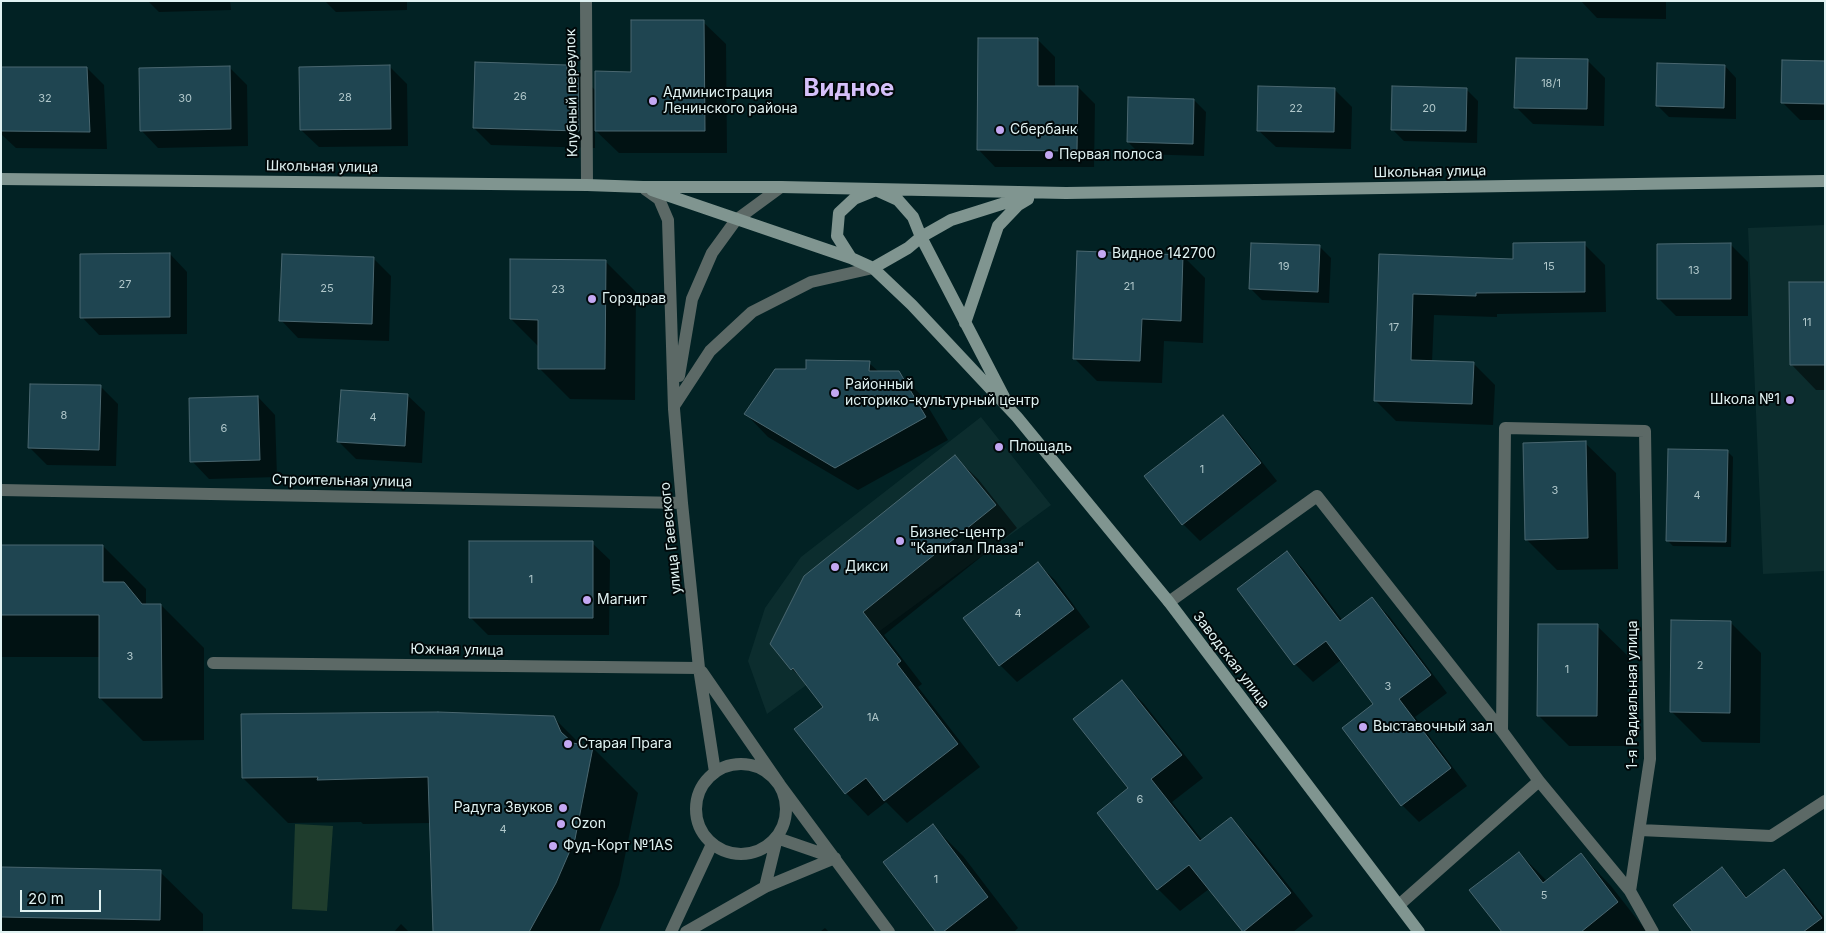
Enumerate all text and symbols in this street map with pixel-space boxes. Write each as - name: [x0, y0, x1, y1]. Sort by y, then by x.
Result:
- street label: Клубный переулок: [562, 29, 582, 157]
- district label: Видное: [804, 75, 894, 103]
- house number: 18/1: [1541, 77, 1561, 91]
- place label: Администрация Ленинского района: [663, 85, 798, 118]
- house number: 26: [513, 90, 527, 104]
- house number: 28: [338, 91, 352, 105]
- house number: 32: [38, 92, 52, 106]
- house number: 30: [178, 92, 192, 106]
- marker: Администрация Ленинского района: [647, 95, 659, 107]
- house number: 22: [1289, 102, 1303, 116]
- house number: 20: [1422, 102, 1436, 116]
- place label: Сбербанк: [1010, 122, 1077, 138]
- marker: Сбербанк: [994, 124, 1006, 136]
- place label: Первая полоса: [1059, 147, 1163, 163]
- marker: Первая полоса: [1043, 149, 1055, 161]
- street label: Школьная улица: [266, 158, 378, 176]
- street label: Школьная улица: [1374, 163, 1486, 181]
- place label: Видное 142700: [1112, 246, 1216, 262]
- marker: Видное 142700: [1096, 248, 1108, 260]
- house number: 19: [1278, 260, 1290, 274]
- house number: 15: [1543, 260, 1555, 274]
- house number: 13: [1688, 264, 1700, 278]
- house number: 27: [119, 278, 131, 292]
- house number: 21: [1123, 280, 1135, 294]
- house number: 25: [320, 282, 334, 296]
- house number: 23: [551, 283, 565, 297]
- place label: Горздрав: [602, 291, 666, 307]
- marker: Горздрав: [586, 293, 598, 305]
- house number: 11: [1803, 316, 1811, 330]
- house number: 17: [1389, 321, 1399, 335]
- place label: Районный историко-культурный центр: [845, 377, 1039, 410]
- marker: Районный историко-культурный центр: [829, 387, 841, 399]
- place label: Школа №1: [1710, 392, 1780, 408]
- marker: Школа №1: [1784, 394, 1796, 406]
- house number: 8: [61, 409, 67, 423]
- house number: 4: [369, 411, 377, 425]
- house number: 6: [221, 422, 227, 436]
- place label: Площадь: [1009, 439, 1072, 455]
- marker: Площадь: [993, 441, 1005, 453]
- house number: 1: [1200, 463, 1204, 477]
- street label: Строительная улица: [272, 471, 412, 491]
- street label: улица Гаевского: [657, 481, 685, 595]
- house number: 3: [1552, 484, 1558, 498]
- house number: 4: [1693, 489, 1701, 503]
- place label: Бизнес-центр "Капитал Плаза": [910, 525, 1024, 558]
- marker: Бизнес-центр "Капитал Плаза": [894, 535, 906, 547]
- place label: Дикси: [845, 559, 888, 575]
- marker: Дикси: [829, 561, 841, 573]
- house number: 1: [529, 573, 533, 587]
- place label: Магнит: [597, 592, 647, 608]
- marker: Магнит: [581, 594, 593, 606]
- house number: 4: [1014, 607, 1022, 621]
- street label: Заводская улица: [1189, 608, 1273, 712]
- street label: 1-я Радиальная улица: [1625, 620, 1641, 770]
- street label: Южная улица: [410, 641, 504, 659]
- house number: 3: [127, 650, 133, 664]
- house number: 2: [1697, 659, 1703, 673]
- house number: 1: [1565, 663, 1569, 677]
- house number: 3: [1385, 680, 1391, 694]
- house number: 1А: [867, 711, 879, 725]
- place label: Выставочный зал: [1373, 719, 1493, 735]
- marker: Выставочный зал: [1357, 721, 1369, 733]
- place label: Старая Прага: [578, 736, 672, 752]
- marker: Старая Прага: [562, 738, 574, 750]
- house number: 6: [1137, 793, 1143, 807]
- place label: Радуга Звуков: [454, 800, 553, 816]
- marker: Радуга Звуков: [557, 802, 569, 814]
- place label: Ozon: [571, 816, 606, 832]
- marker: Ozon: [555, 818, 567, 830]
- house number: 4: [499, 823, 507, 837]
- place label: Фуд-Корт №1AS: [563, 838, 673, 854]
- marker: Фуд-Корт №1AS: [547, 840, 559, 852]
- house number: 1: [934, 873, 938, 887]
- scale bar: [22, 880, 104, 912]
- text: 20 m: [28, 889, 64, 908]
- house number: 5: [1541, 889, 1547, 903]

